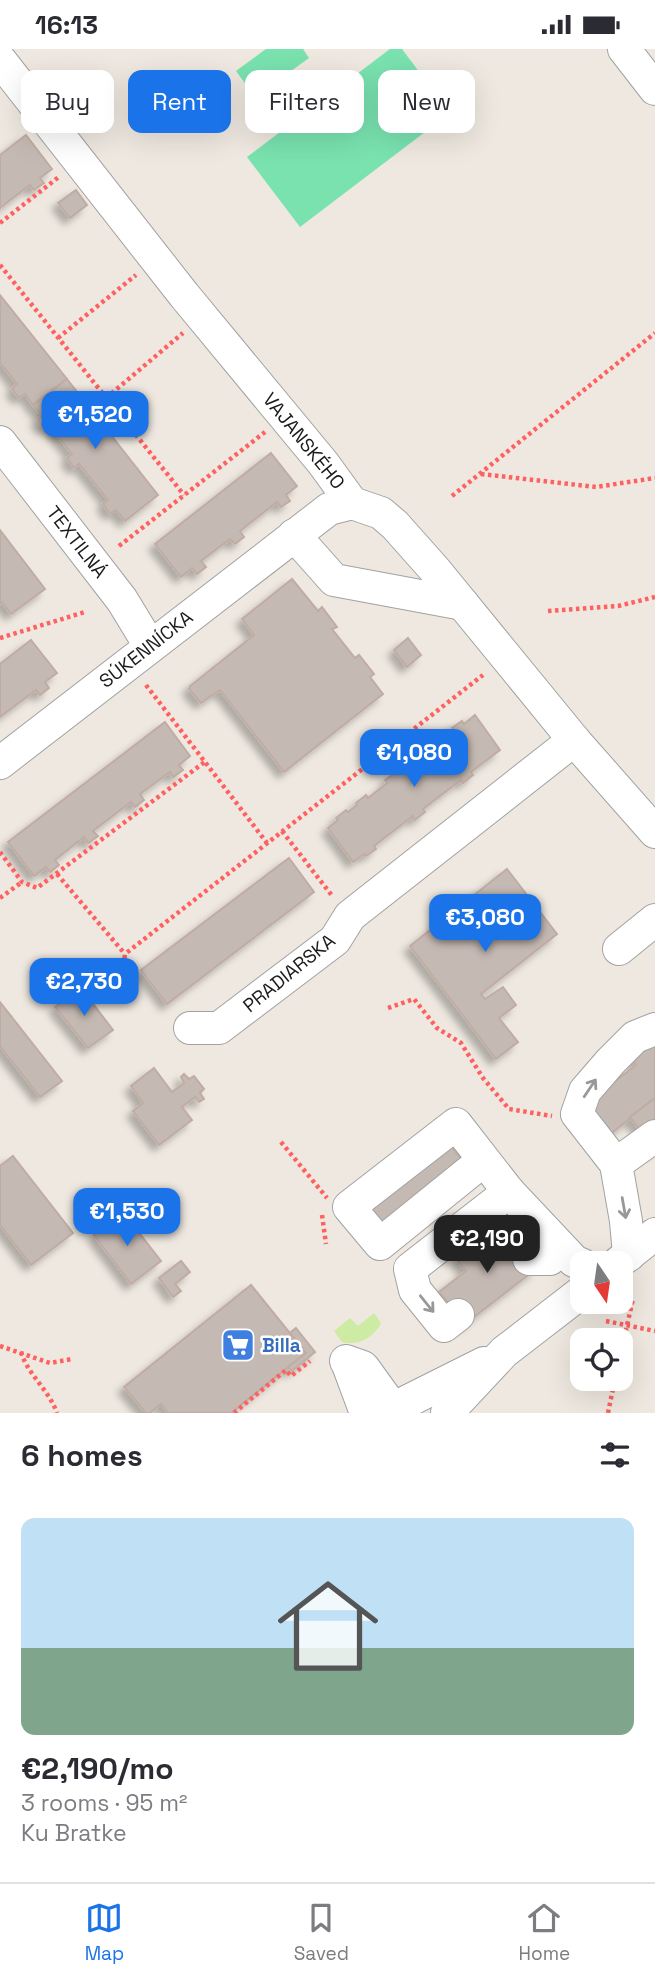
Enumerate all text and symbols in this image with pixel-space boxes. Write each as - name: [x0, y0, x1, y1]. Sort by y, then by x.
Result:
- text: 16:13: [35, 8, 98, 42]
- chip: Buy: [21, 70, 114, 133]
- chip: Rent: [128, 70, 231, 133]
- chip: Filters: [245, 70, 364, 133]
- chip: New: [378, 70, 475, 133]
- street label: VAJANSKÉHO: [257, 388, 351, 494]
- pin: €1,520: [38, 391, 152, 451]
- text: €1,520: [58, 399, 132, 429]
- street label: TEXTILNÁ: [41, 501, 113, 583]
- street label: SÚKENNÍCKA: [94, 605, 198, 693]
- pin: €1,080: [357, 729, 471, 789]
- text: €1,080: [376, 737, 452, 767]
- pin: €3,080: [428, 895, 542, 954]
- text: €3,080: [445, 902, 525, 932]
- street label: PRADIARSKA: [238, 928, 340, 1018]
- pin: €2,730: [27, 958, 141, 1018]
- text: €2,730: [46, 966, 122, 996]
- one-way arrow: [583, 1079, 597, 1098]
- pin: €1,530: [70, 1189, 184, 1248]
- text: €1,530: [89, 1196, 165, 1226]
- one-way arrow: [617, 1196, 631, 1219]
- pin: €2,190: [430, 1215, 544, 1275]
- text: €2,190: [450, 1223, 524, 1253]
- north arrow: [570, 1251, 634, 1314]
- map controls: [570, 1251, 633, 1391]
- one-way arrow: [419, 1295, 434, 1313]
- supermarket icon: Billa: [219, 1326, 257, 1364]
- button: locate: [570, 1328, 633, 1391]
- place label: Billa: [262, 1333, 301, 1358]
- text: 6 homes: [21, 1436, 143, 1475]
- icon: filters: [596, 1436, 634, 1474]
- icon: home: [265, 1563, 391, 1689]
- text: €2,190/mo: [21, 1749, 174, 1788]
- text: 3 rooms · 95 m²: [21, 1788, 187, 1818]
- text: Ku Bratke: [21, 1818, 127, 1848]
- tab: Map: [85, 1899, 124, 1966]
- tab: Saved: [294, 1899, 349, 1966]
- tab: Home: [518, 1899, 570, 1966]

